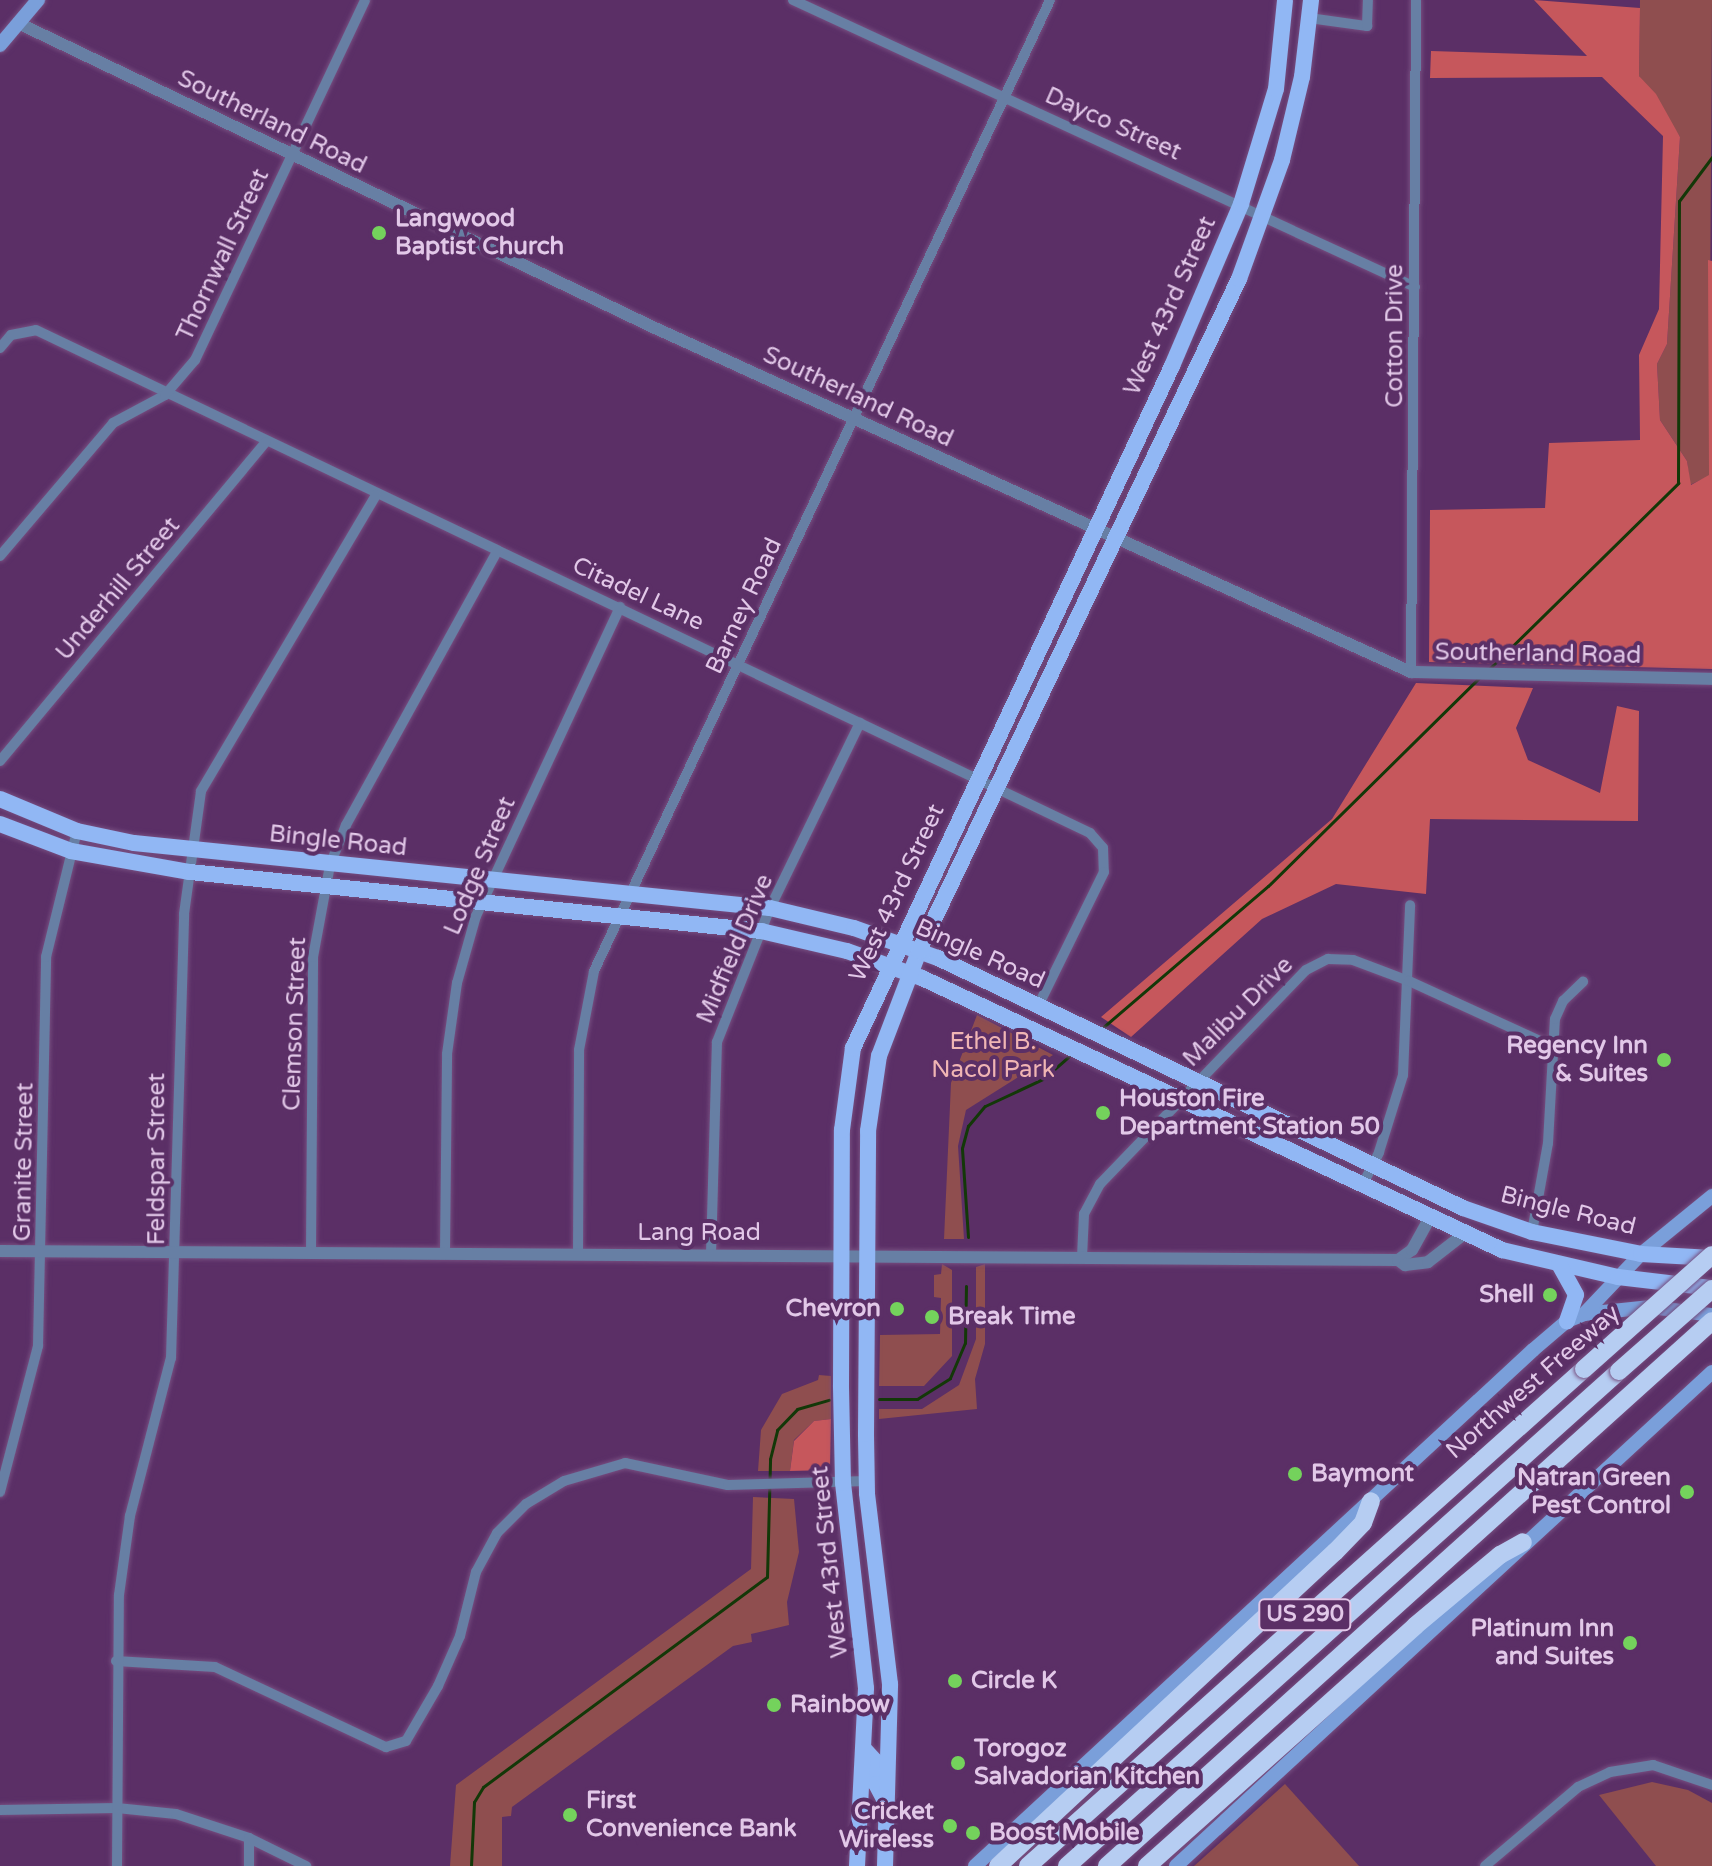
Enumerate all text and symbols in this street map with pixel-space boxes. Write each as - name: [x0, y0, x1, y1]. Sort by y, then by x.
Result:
- street label: Southerland Road: [173, 64, 371, 180]
- street label: Dayco Street: [1041, 81, 1185, 167]
- street label: Thornwall Street: [171, 164, 275, 346]
- place label: Langwood Baptist Church: [395, 205, 564, 261]
- street label: West 43rd Street: [1118, 212, 1222, 400]
- marker: Langwood Baptist Church: [370, 224, 388, 242]
- street label: Cotton Drive: [1381, 264, 1409, 408]
- street label: Southerland Road: [758, 340, 958, 454]
- street label: Underhill Street: [50, 512, 186, 666]
- street label: Barney Road: [700, 533, 788, 679]
- street label: Citadel Lane: [568, 551, 708, 637]
- street label: Southerland Road: [1435, 638, 1641, 670]
- street label: Lodge Street: [438, 793, 522, 939]
- street label: West 43rd Street: [843, 800, 951, 986]
- street label: Bingle Road: [268, 819, 408, 863]
- street label: Midfield Drive: [691, 870, 779, 1028]
- street label: Bingle Road: [911, 913, 1049, 995]
- street label: Clemson Street: [278, 937, 312, 1111]
- street label: Malibu Drive: [1177, 951, 1299, 1073]
- park label: Ethel B. Nacol Park: [931, 1028, 1055, 1084]
- place label: Regency Inn & Suites: [1506, 1032, 1648, 1088]
- marker: Regency Inn & Suites: [1655, 1051, 1673, 1069]
- street label: Feldspar Street: [143, 1073, 171, 1245]
- street label: Granite Street: [8, 1082, 40, 1242]
- place label: Houston Fire Department Station 50: [1119, 1085, 1380, 1141]
- marker: Houston Fire Department Station 50: [1094, 1104, 1112, 1122]
- street label: Bingle Road: [1497, 1180, 1639, 1242]
- street label: Lang Road: [637, 1219, 761, 1247]
- place label: Shell: [1479, 1281, 1534, 1309]
- marker: Shell: [1541, 1286, 1559, 1304]
- place label: Chevron: [785, 1295, 881, 1323]
- street label: Northwest Freeway: [1440, 1299, 1626, 1465]
- marker: Chevron: [888, 1300, 906, 1318]
- place label: Break Time: [948, 1303, 1076, 1331]
- marker: Break Time: [923, 1308, 941, 1326]
- place label: Baymont: [1311, 1460, 1414, 1488]
- place label: Natran Green Pest Control: [1517, 1464, 1671, 1520]
- street label: West 43rd Street: [806, 1465, 854, 1659]
- marker: Baymont: [1286, 1465, 1304, 1483]
- marker: Natran Green Pest Control: [1678, 1483, 1696, 1501]
- road number: US 290: [1257, 1597, 1353, 1633]
- place label: Platinum Inn and Suites: [1470, 1615, 1614, 1671]
- marker: Platinum Inn and Suites: [1621, 1634, 1639, 1652]
- place label: Circle K: [971, 1667, 1057, 1695]
- marker: Circle K: [946, 1672, 964, 1690]
- place label: Rainbow: [790, 1691, 890, 1719]
- marker: Rainbow: [765, 1696, 783, 1714]
- place label: Torogoz Salvadorian Kitchen: [974, 1735, 1200, 1791]
- marker: Torogoz Salvadorian Kitchen: [949, 1754, 967, 1772]
- place label: First Convenience Bank: [586, 1787, 797, 1843]
- place label: Cricket Wireless: [839, 1798, 934, 1854]
- marker: First Convenience Bank: [561, 1806, 579, 1824]
- marker: Cricket Wireless: [941, 1817, 959, 1835]
- place label: Boost Mobile: [989, 1819, 1140, 1847]
- marker: Boost Mobile: [964, 1824, 982, 1842]

